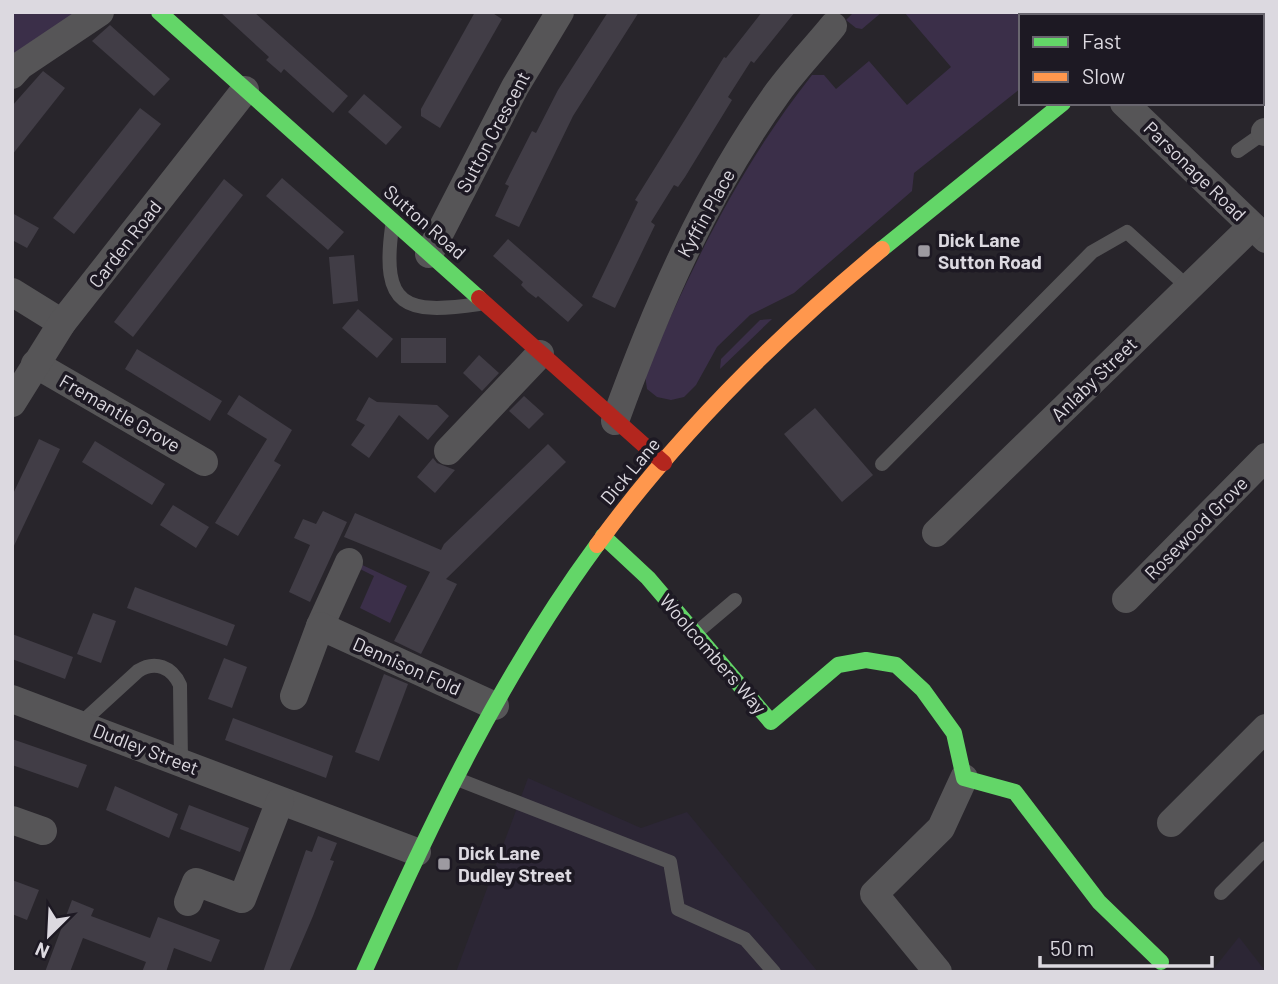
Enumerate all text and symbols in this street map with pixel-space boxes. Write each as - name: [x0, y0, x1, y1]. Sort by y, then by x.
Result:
- legend: [1019, 14, 1264, 105]
- text: Fast: [1082, 28, 1122, 53]
- text: Slow: [1082, 63, 1125, 88]
- street label: Sutton Crescent: [451, 67, 534, 196]
- street label: Parsonage Road: [1139, 116, 1251, 225]
- street label: Kyffin Place: [672, 165, 739, 261]
- street label: Sutton Road: [380, 180, 471, 264]
- street label: Carden Road: [83, 195, 166, 292]
- place label: Dick Lane Sutton Road: [938, 228, 1042, 273]
- marker: Dick Lane Sutton Road: [916, 243, 932, 259]
- street label: Anlaby Street: [1046, 332, 1141, 425]
- street label: Fremantle Grove: [56, 369, 185, 456]
- street label: Dick Lane: [595, 432, 664, 509]
- street label: Rosewood Grove: [1139, 471, 1252, 584]
- street label: Woolcombers Way: [655, 589, 772, 718]
- street label: Dennison Fold: [350, 631, 465, 700]
- street label: Dudley Street: [90, 718, 202, 779]
- place label: Dick Lane Dudley Street: [458, 841, 572, 886]
- marker: Dick Lane Dudley Street: [436, 856, 452, 872]
- north arrow: [14, 900, 84, 970]
- scale bar: [1040, 925, 1212, 969]
- text: 50 m: [1050, 935, 1094, 960]
- text: N: [31, 938, 52, 964]

